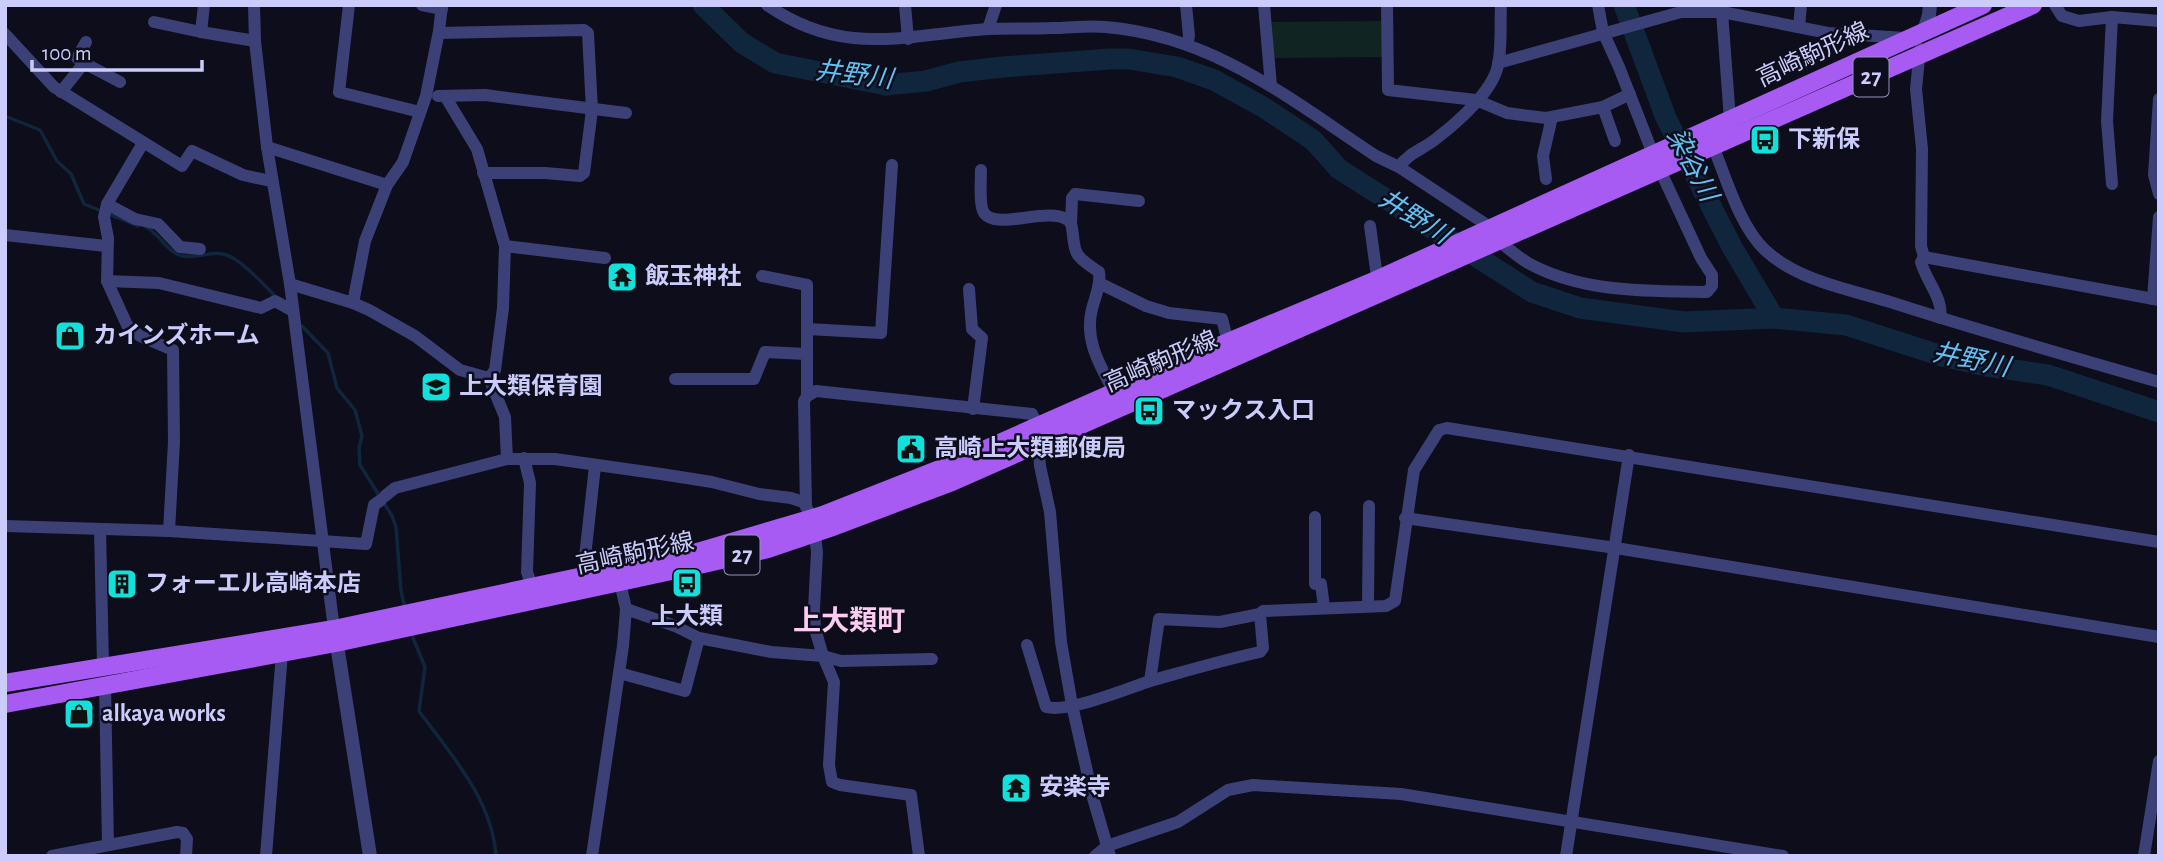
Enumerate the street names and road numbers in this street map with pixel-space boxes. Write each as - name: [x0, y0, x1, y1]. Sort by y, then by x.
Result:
- street label: 高崎駒形線: [1753, 17, 1872, 91]
- road number: 27: [1854, 58, 1888, 96]
- street label: 高崎駒形線: [1100, 326, 1221, 396]
- street label: 高崎駒形線: [573, 528, 696, 578]
- road number: 27: [724, 536, 760, 575]

